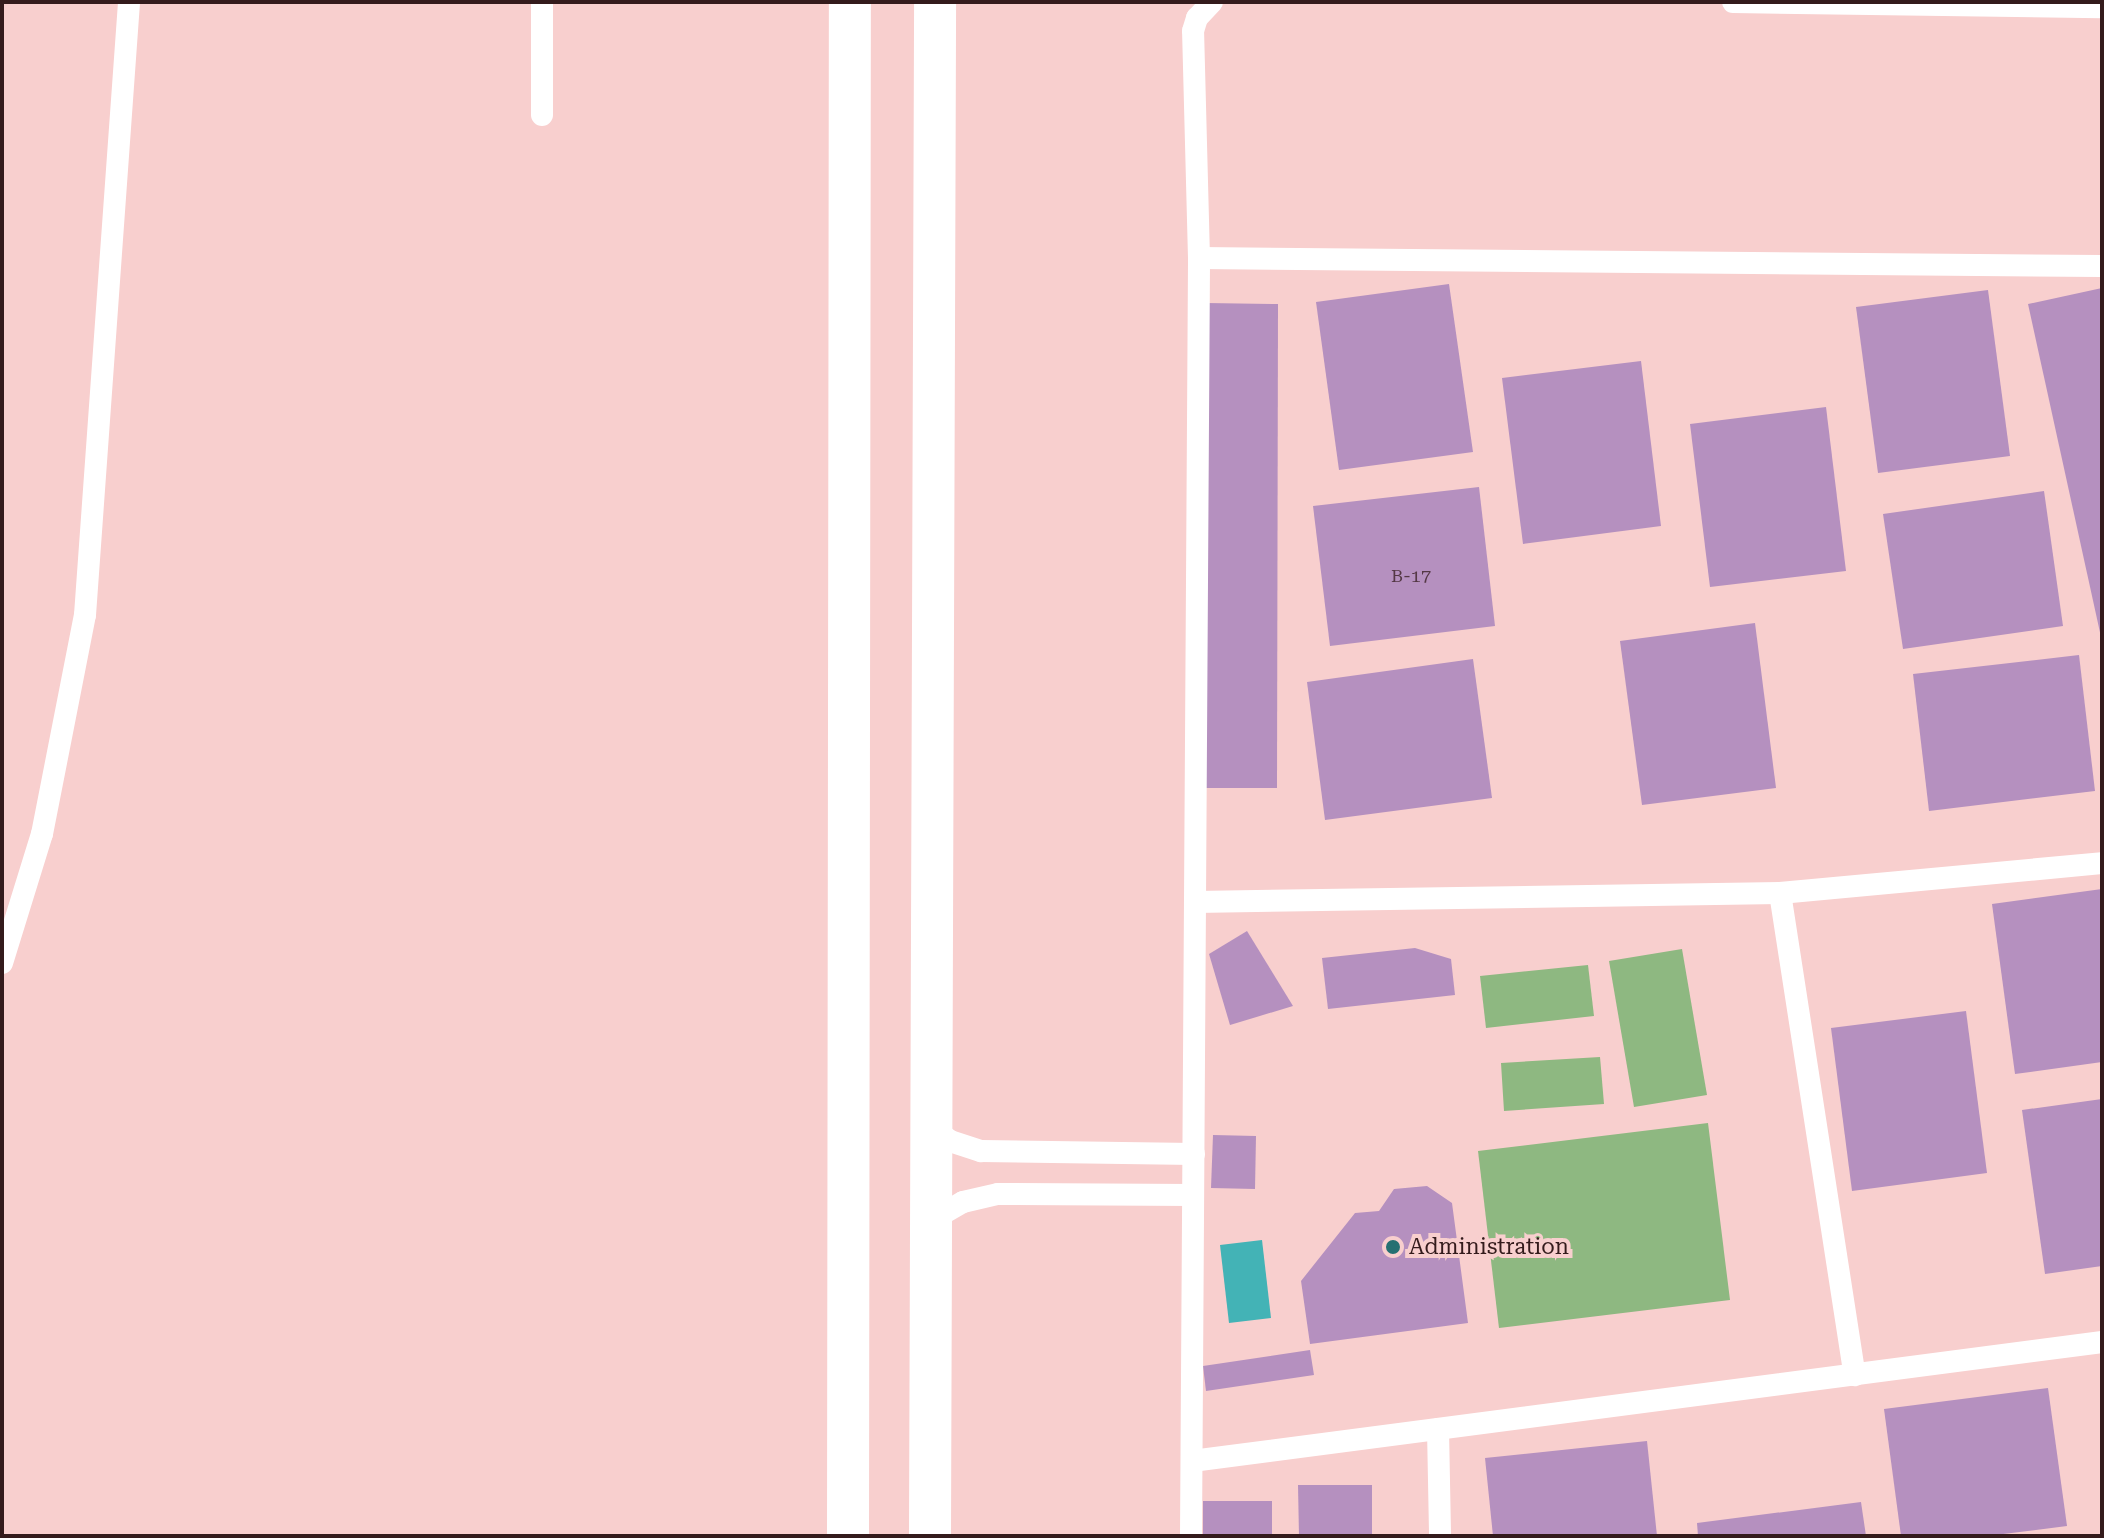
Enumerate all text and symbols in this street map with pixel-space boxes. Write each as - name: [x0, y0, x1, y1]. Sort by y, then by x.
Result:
- house number: B-17: [1391, 565, 1431, 587]
- place label: Administration: [1409, 1234, 1569, 1260]
- marker: Administration: [1384, 1238, 1402, 1256]

